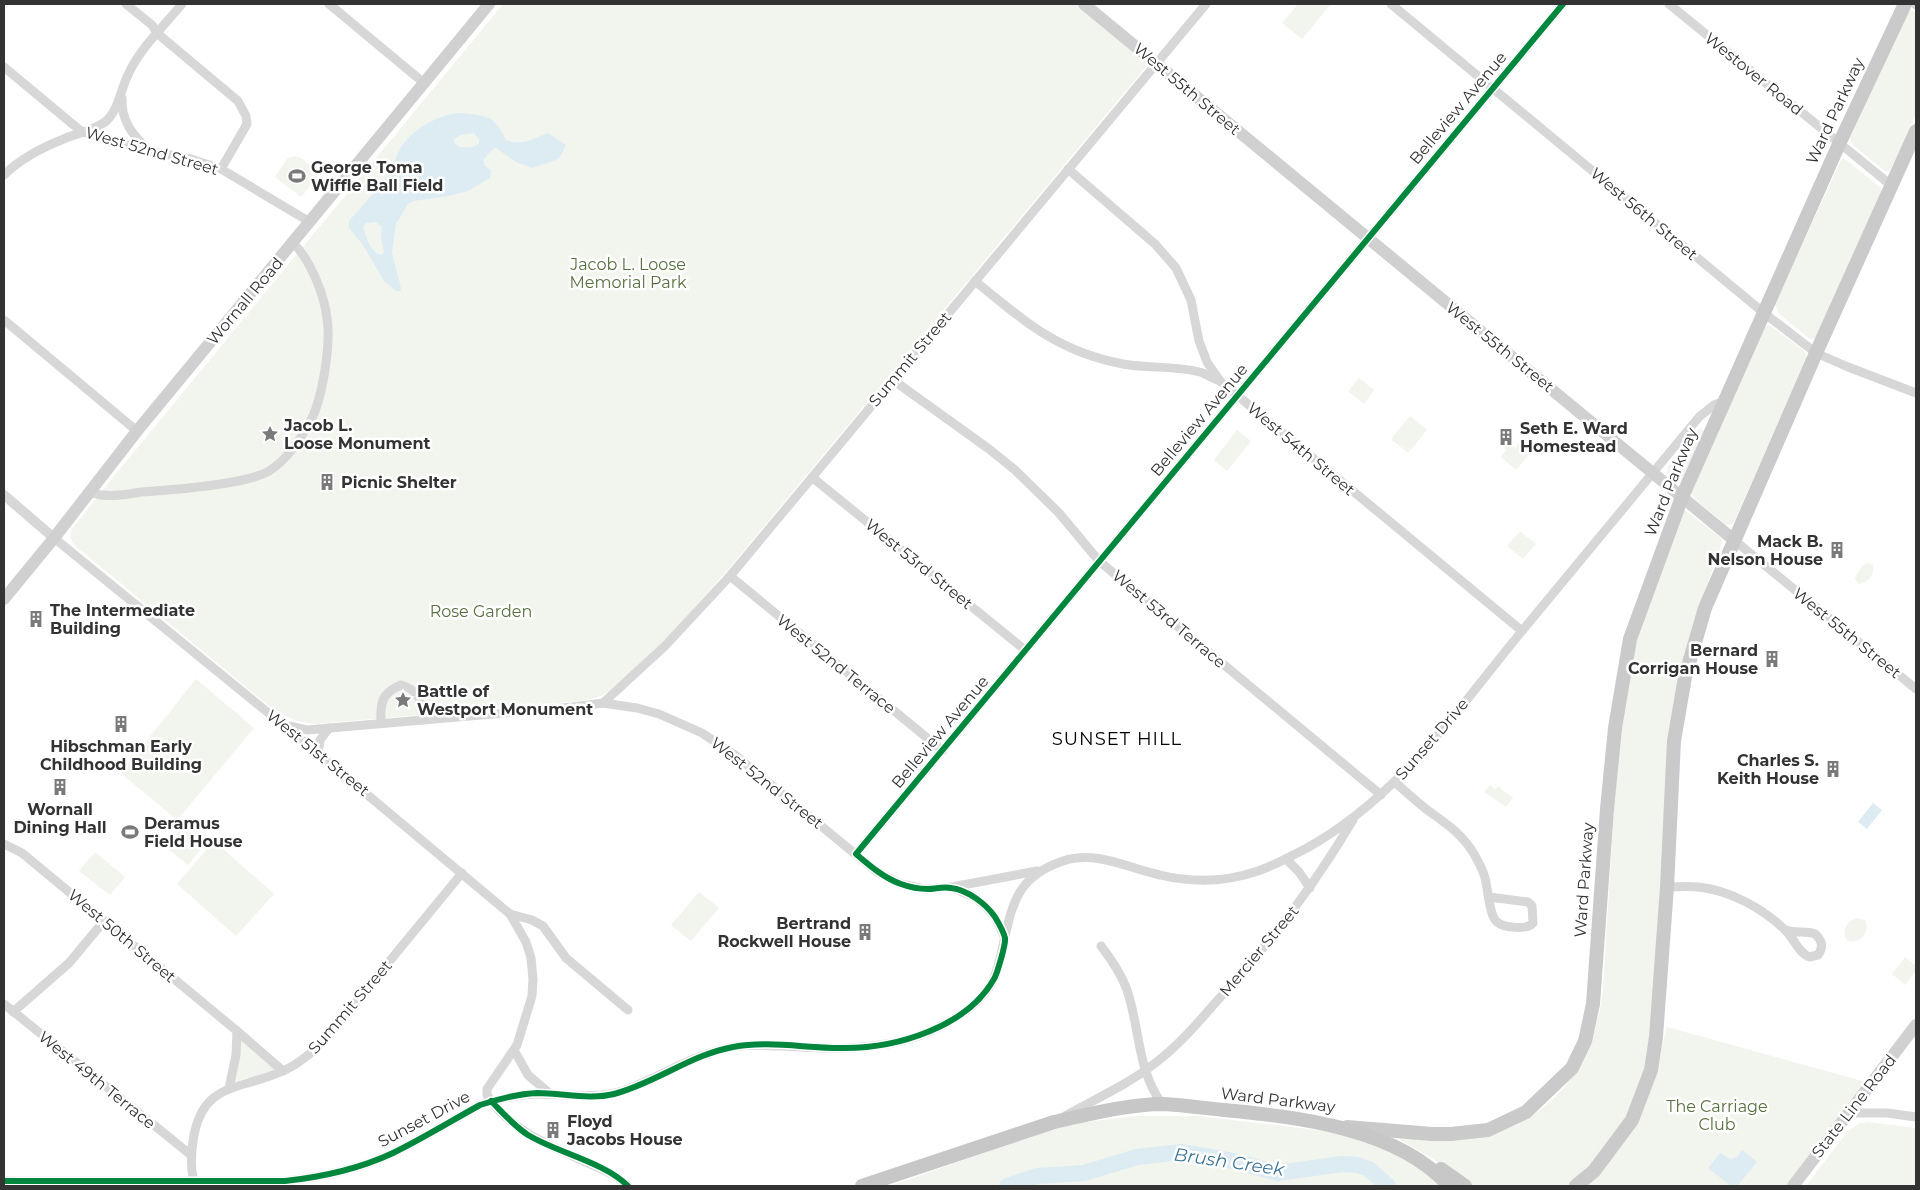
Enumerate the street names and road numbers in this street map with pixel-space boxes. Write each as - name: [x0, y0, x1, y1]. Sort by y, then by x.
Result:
- street label: Westover Road: [1701, 29, 1807, 119]
- street label: West 55th Street: [1130, 39, 1244, 139]
- street label: Belleview Avenue: [1405, 48, 1511, 168]
- street label: Ward Parkway: [1802, 54, 1868, 167]
- street label: West 52nd Street: [83, 123, 221, 179]
- street label: West 56th Street: [1587, 164, 1702, 265]
- street label: Wornall Road: [203, 253, 287, 349]
- street label: West 55th Street: [1442, 298, 1558, 397]
- street label: Summit Street: [865, 307, 955, 410]
- street label: Belleview Avenue: [1146, 360, 1252, 480]
- street label: West 54th Street: [1243, 398, 1359, 500]
- street label: Ward Parkway: [1641, 425, 1702, 539]
- street label: West 53rd Street: [861, 515, 977, 613]
- street label: West 53rd Terrace: [1108, 566, 1230, 672]
- street label: West 55th Street: [1789, 584, 1905, 683]
- street label: West 52nd Terrace: [773, 610, 899, 718]
- street label: Belleview Avenue: [887, 672, 993, 792]
- street label: Sunset Drive: [1392, 694, 1472, 784]
- street label: West 51st Street: [263, 706, 374, 801]
- street label: West 52nd Street: [707, 733, 827, 833]
- street label: Ward Parkway: [1571, 822, 1598, 938]
- street label: West 50th Street: [64, 885, 180, 987]
- street label: Mercier Street: [1215, 901, 1303, 1000]
- street label: Summit Street: [304, 956, 396, 1058]
- street label: West 49th Terrace: [35, 1027, 159, 1133]
- street label: State Line Road: [1808, 1051, 1900, 1161]
- street label: Ward Parkway: [1220, 1084, 1337, 1116]
- street label: Sunset Drive: [375, 1087, 473, 1151]

